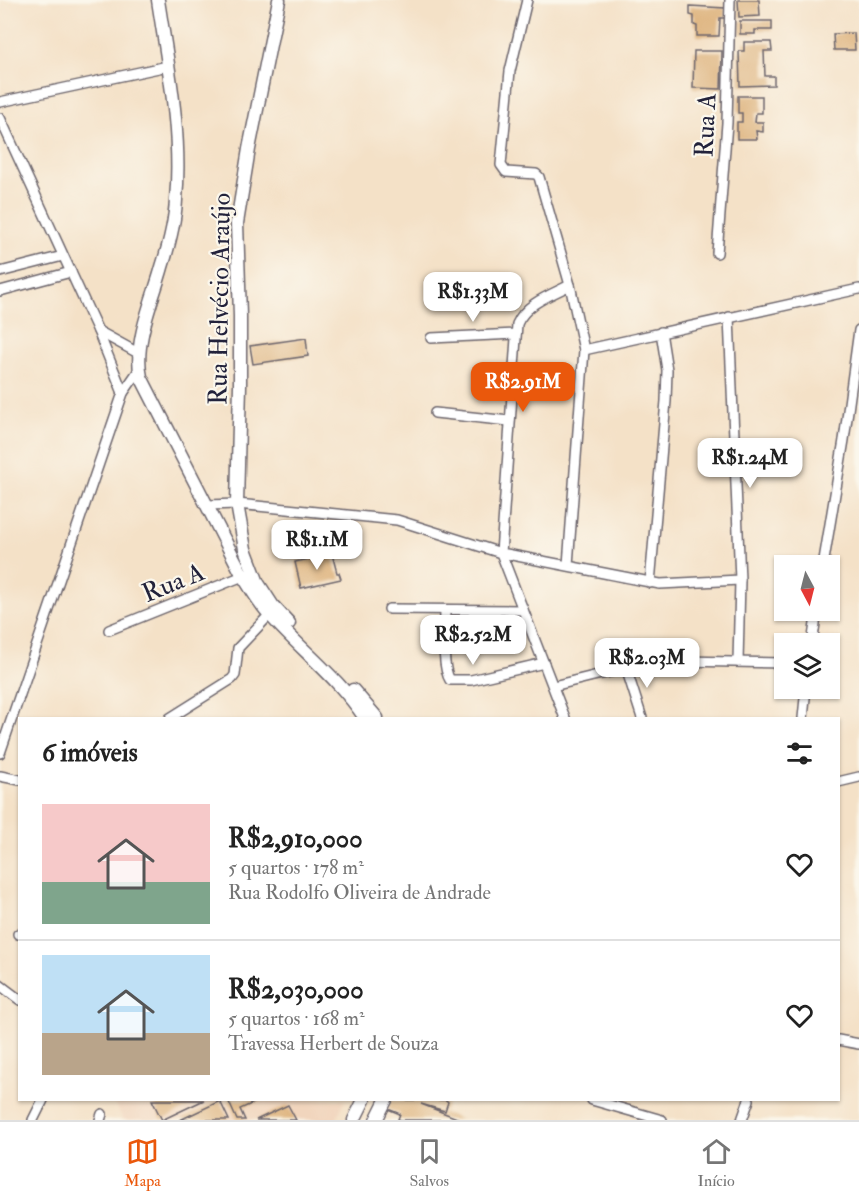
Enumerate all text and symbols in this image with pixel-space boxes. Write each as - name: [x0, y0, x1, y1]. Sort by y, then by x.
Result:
- street label: Rua A: [688, 92, 724, 158]
- street label: Rua Helvécio Araújo: [202, 193, 238, 405]
- pin: R$1.33M: [418, 272, 528, 323]
- text: R$1.33M: [437, 279, 509, 304]
- pin: R$2.91M: [468, 362, 578, 413]
- text: R$2.91M: [485, 369, 561, 394]
- pin: R$1.24M: [695, 438, 805, 489]
- text: R$1.24M: [712, 445, 788, 470]
- pin: R$1.1M: [268, 520, 366, 571]
- text: R$1.1M: [285, 527, 349, 552]
- north arrow: [774, 555, 840, 621]
- map controls: [774, 555, 840, 699]
- street label: Rua A: [137, 556, 210, 610]
- pin: R$2.52M: [418, 615, 528, 666]
- text: R$2.52M: [434, 622, 512, 647]
- button: layers: [774, 633, 840, 699]
- pin: R$2.03M: [592, 638, 702, 689]
- text: R$2.03M: [609, 645, 685, 670]
- text: 6 imóveis: [42, 737, 138, 769]
- icon: filters: [783, 737, 816, 770]
- text: R$2,910,000: [228, 823, 363, 855]
- icon: home: [90, 828, 162, 900]
- icon: heart: [783, 848, 816, 881]
- text: 5 quartos · 178 m²: [228, 855, 364, 880]
- text: Rua Rodolfo Oliveira de Andrade: [228, 880, 491, 905]
- text: R$2,030,000: [228, 974, 363, 1006]
- icon: home: [90, 979, 162, 1051]
- icon: heart: [783, 999, 816, 1032]
- text: 5 quartos · 168 m²: [228, 1006, 365, 1031]
- text: Travessa Herbert de Souza: [228, 1031, 439, 1056]
- tab: Mapa: [124, 1135, 161, 1191]
- tab: Salvos: [409, 1135, 449, 1191]
- tab: Início: [697, 1135, 735, 1191]

